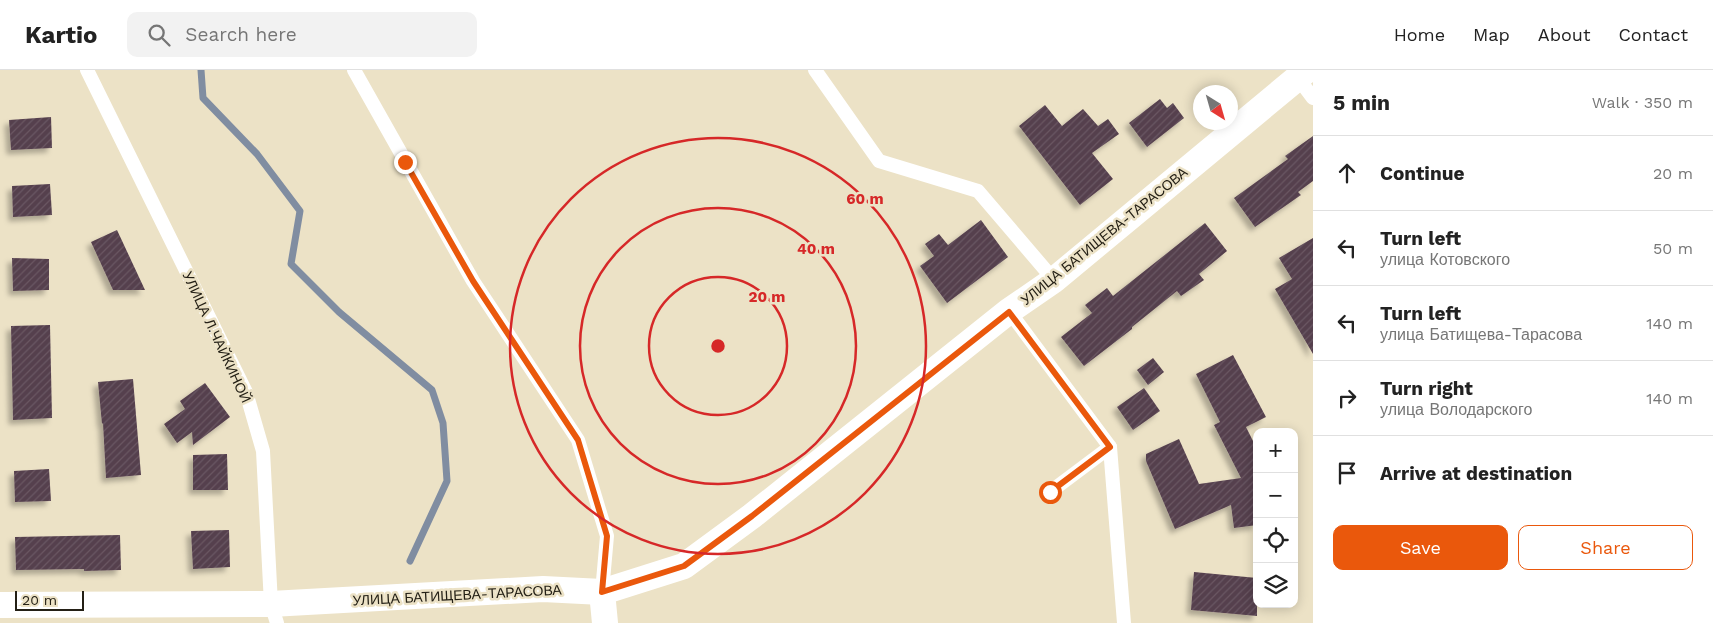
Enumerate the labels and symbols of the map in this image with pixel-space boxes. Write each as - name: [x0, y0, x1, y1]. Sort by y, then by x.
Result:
- north arrow: [1193, 85, 1238, 130]
- route end: [394, 151, 417, 174]
- street label: УЛИЦА БАТИЩЕВА-ТАРАСОВА: [1018, 163, 1191, 308]
- text: 60 m: [846, 190, 884, 208]
- text: 40 m: [797, 240, 835, 258]
- street label: УЛИЦА Л.ЧАЙКИНОЙ: [180, 268, 255, 405]
- text: 20 m: [748, 288, 786, 306]
- centre of rings: [709, 337, 727, 355]
- route start: [1039, 481, 1062, 504]
- street label: УЛИЦА БАТИЩЕВА-ТАРАСОВА: [352, 581, 563, 608]
- scale bar: [15, 588, 84, 611]

